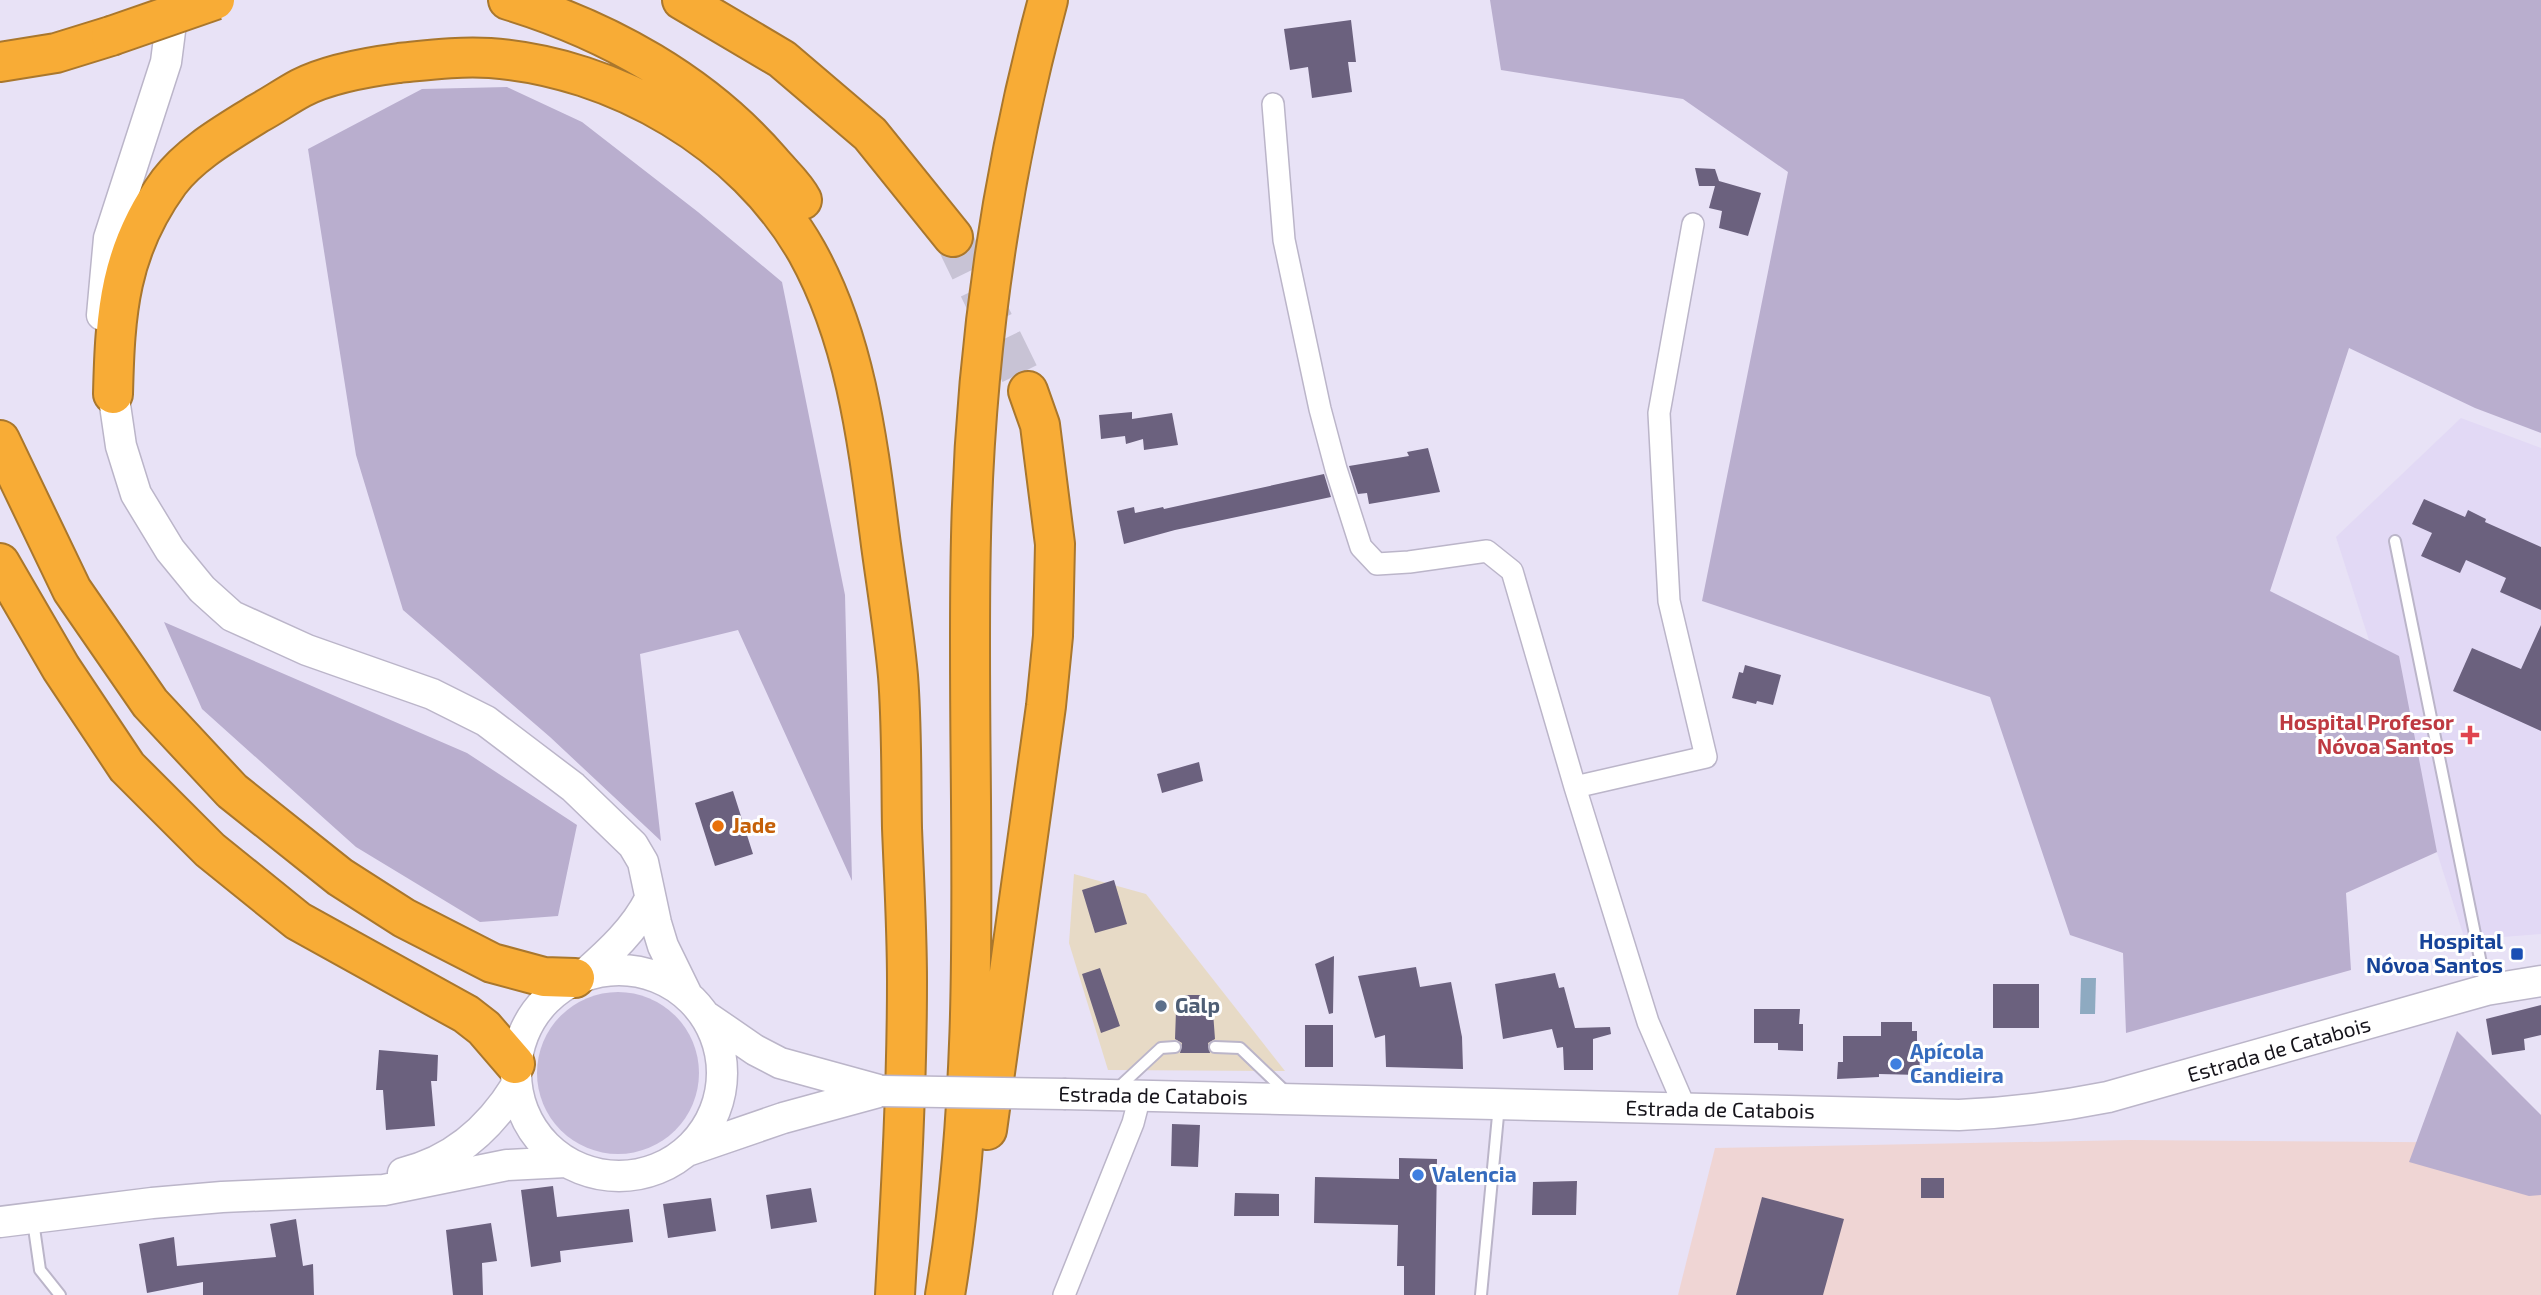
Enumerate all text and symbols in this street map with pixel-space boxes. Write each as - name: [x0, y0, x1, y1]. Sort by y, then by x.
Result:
- place label: Hospital Profesor Nóvoa Santos: [2279, 709, 2454, 758]
- marker: Hospital Profesor Nóvoa Santos: [2460, 725, 2480, 745]
- place label: Jade: [732, 812, 776, 837]
- marker: Jade: [710, 818, 726, 834]
- place label: Hospital Nóvoa Santos: [2366, 928, 2503, 977]
- marker: Hospital Nóvoa Santos: [2509, 946, 2525, 962]
- place label: Galp: [1175, 992, 1220, 1017]
- marker: Galp: [1153, 998, 1169, 1014]
- street label: Estrada de Catabois: [2184, 1010, 2373, 1087]
- place label: Apícola Candieira: [1910, 1038, 2004, 1087]
- marker: Apícola Candieira: [1888, 1056, 1904, 1072]
- street label: Estrada de Catabois: [1058, 1080, 1248, 1109]
- street label: Estrada de Catabois: [1625, 1094, 1815, 1123]
- place label: Valencia: [1432, 1161, 1517, 1186]
- marker: Valencia: [1410, 1167, 1426, 1183]

